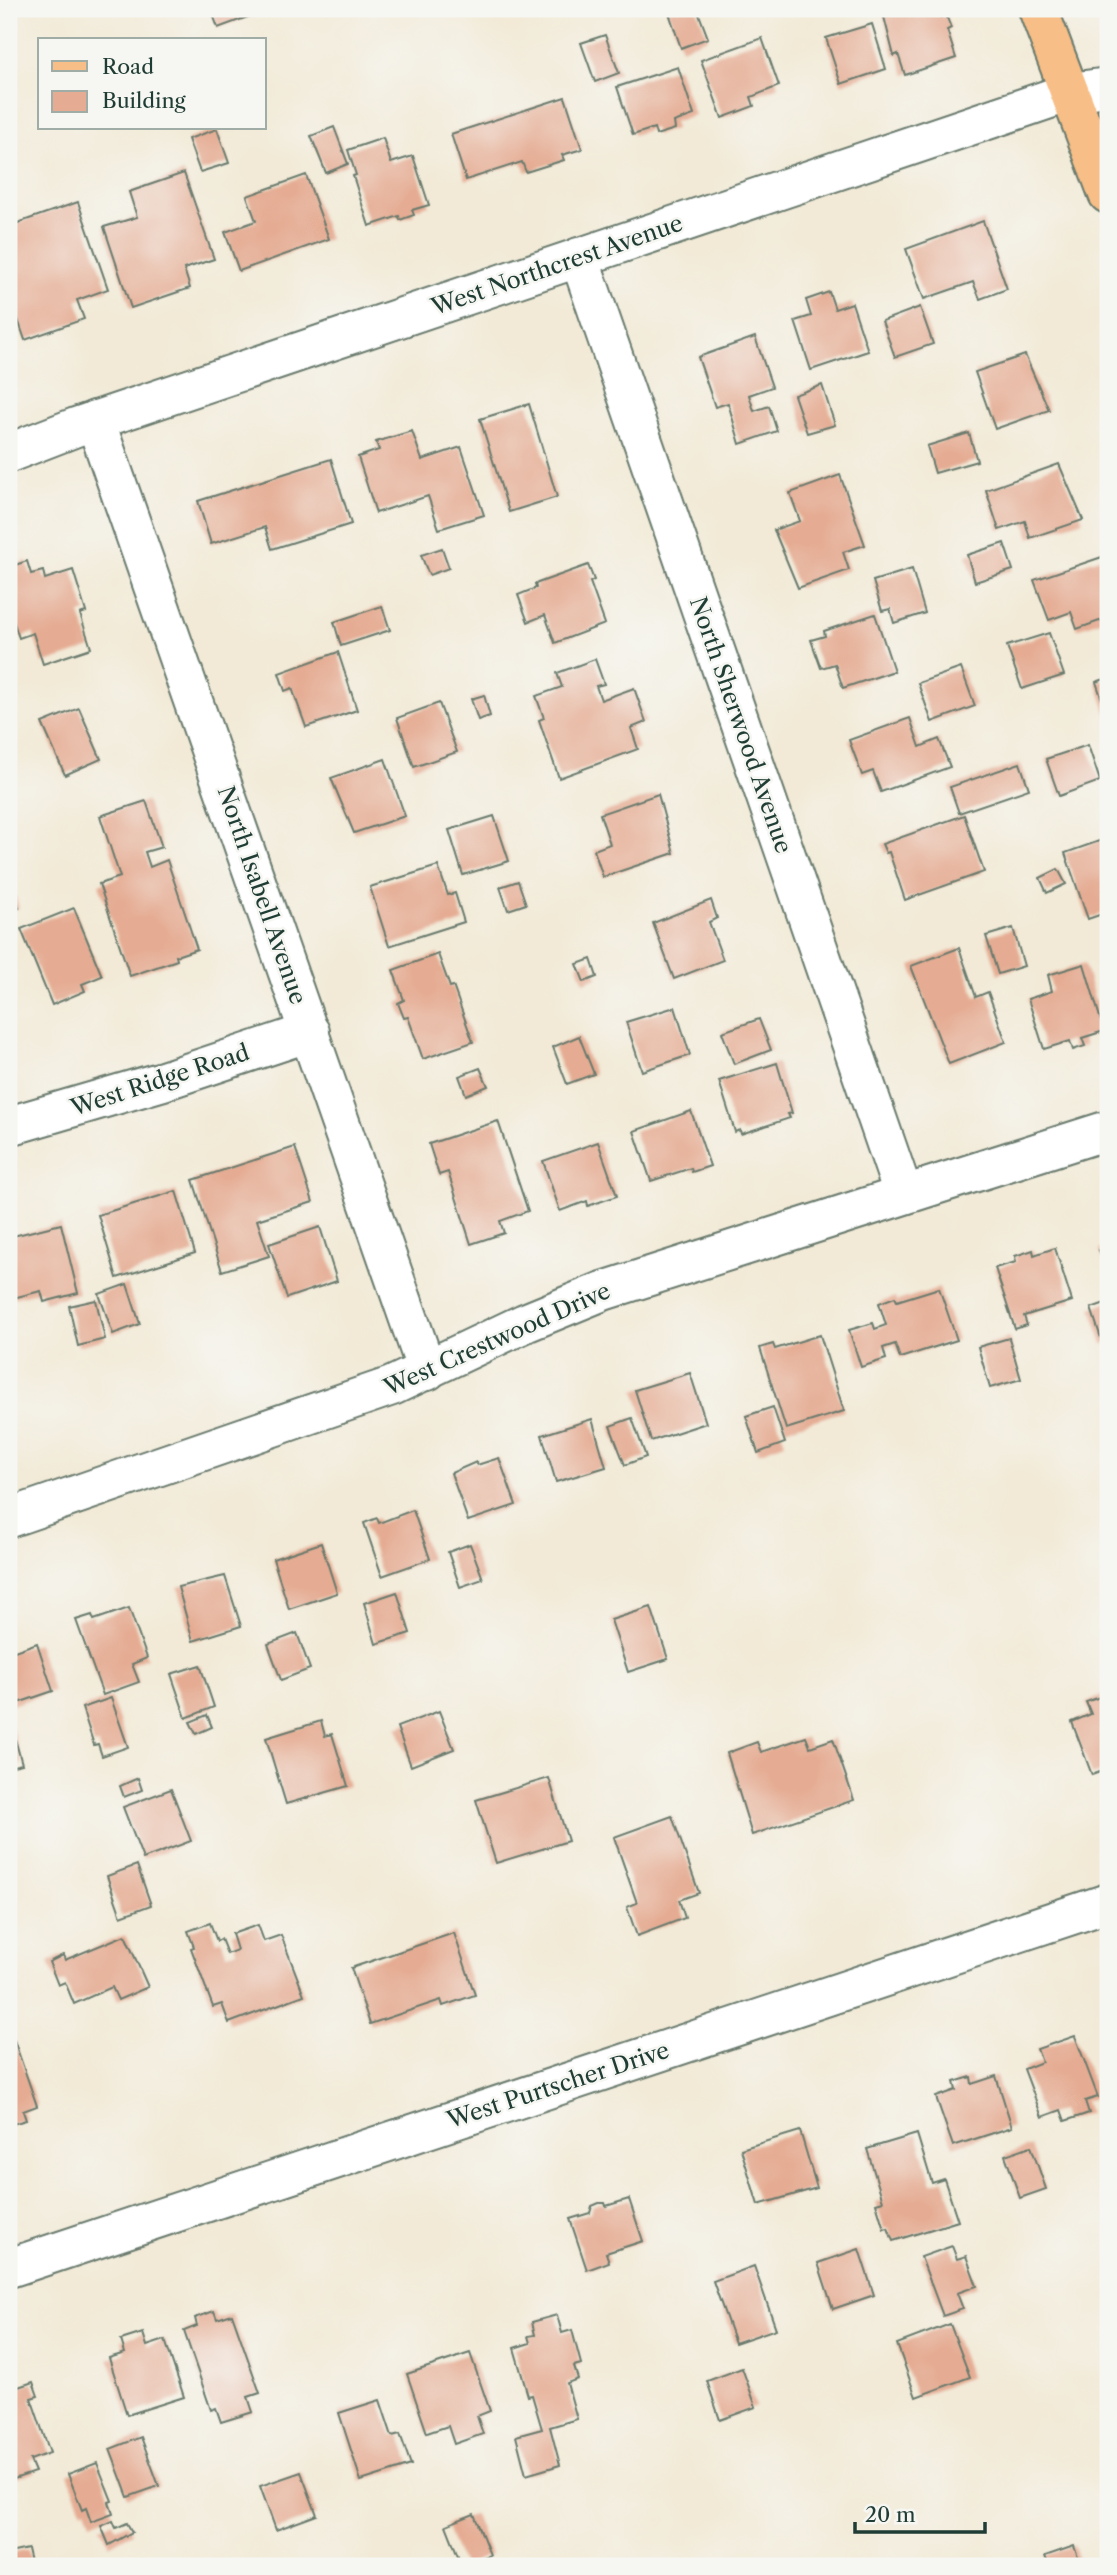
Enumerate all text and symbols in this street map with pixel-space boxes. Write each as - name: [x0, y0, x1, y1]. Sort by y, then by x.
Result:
- legend: [38, 38, 266, 130]
- text: Road: [102, 54, 154, 79]
- text: Building: [102, 88, 187, 113]
- street label: West Northcrest Avenue: [427, 209, 686, 322]
- street label: North Sherwood Avenue: [684, 593, 798, 857]
- street label: North Isabell Avenue: [212, 782, 312, 1008]
- street label: West Ridge Road: [66, 1038, 253, 1122]
- street label: West Crestwood Drive: [379, 1276, 615, 1402]
- street label: West Purtscher Drive: [442, 2036, 673, 2134]
- scale bar: [855, 2491, 984, 2535]
- text: 20 m: [865, 2502, 916, 2527]

